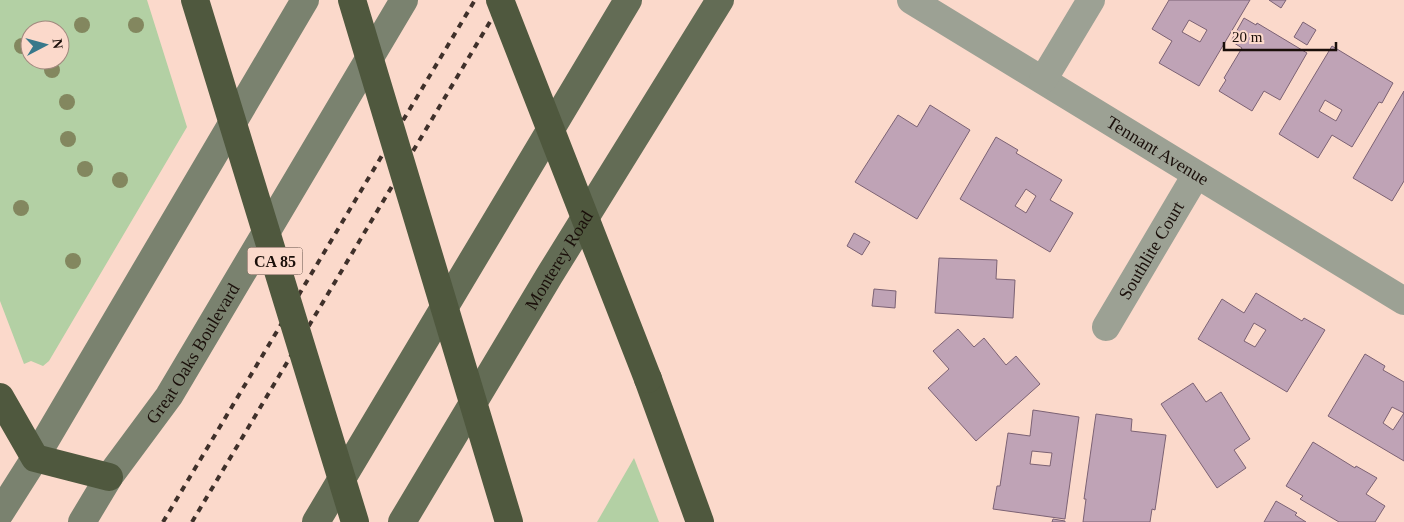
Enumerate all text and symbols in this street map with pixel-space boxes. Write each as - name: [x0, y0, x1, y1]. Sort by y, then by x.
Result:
- north arrow: [20, 20, 70, 70]
- scale bar: [1224, 20, 1336, 52]
- text: 20 m: [1232, 29, 1263, 45]
- text: N: [49, 38, 65, 50]
- street label: Tennant Avenue: [1103, 112, 1212, 189]
- street label: Southlite Court: [1115, 198, 1188, 303]
- street label: Monterey Road: [521, 207, 597, 314]
- road number: CA 85: [248, 248, 302, 274]
- street label: Great Oaks Boulevard: [142, 280, 244, 428]

